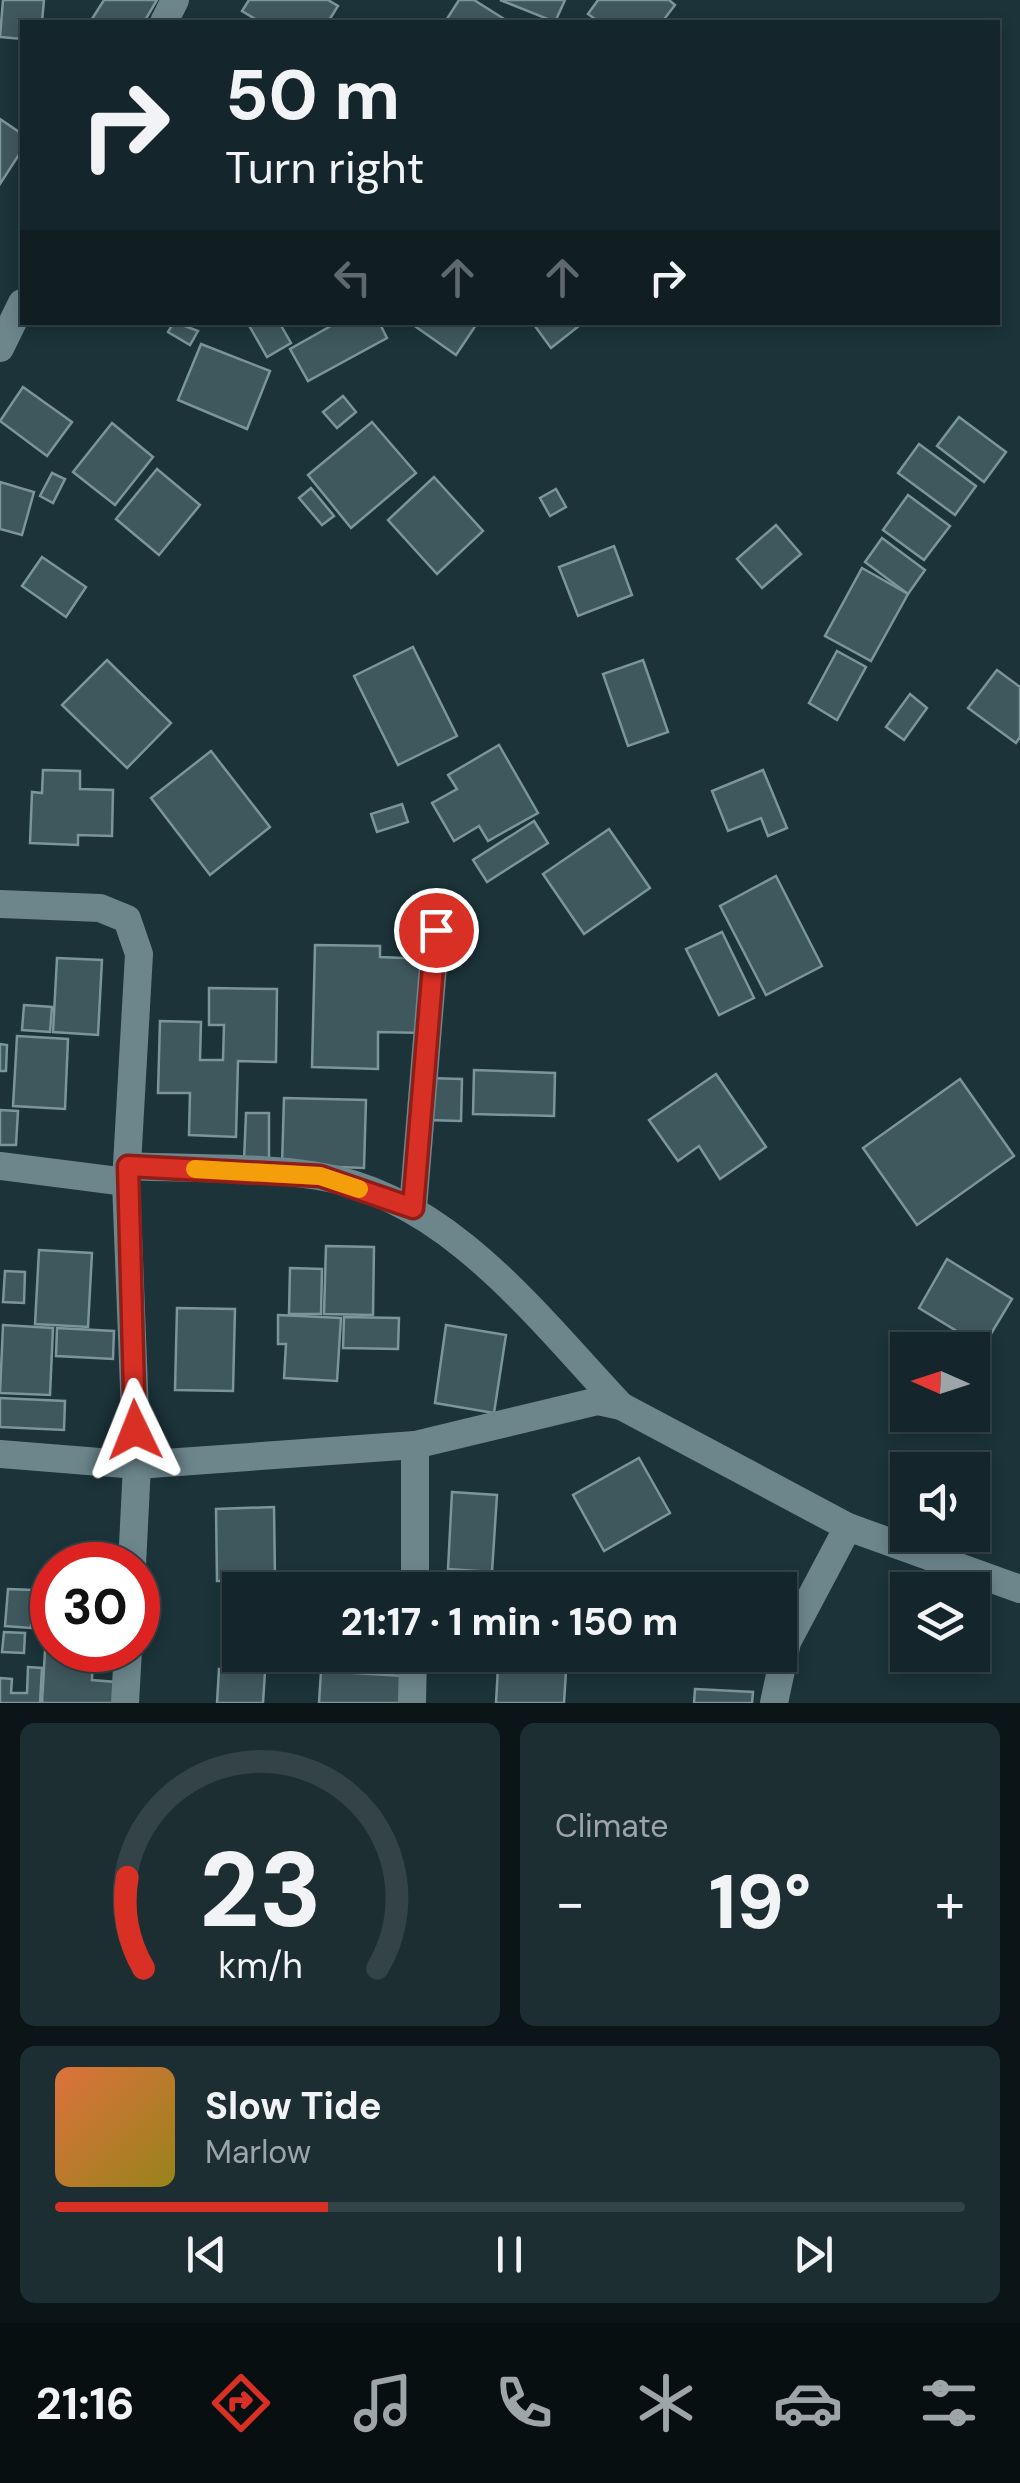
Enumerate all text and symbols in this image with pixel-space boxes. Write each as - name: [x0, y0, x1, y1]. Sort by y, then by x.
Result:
- text: 50 m: [225, 50, 400, 141]
- icon: right: [60, 60, 190, 190]
- text: Turn right: [225, 138, 424, 197]
- icon: left: [325, 250, 380, 305]
- icon: ahead: [430, 250, 485, 305]
- icon: ahead: [535, 250, 590, 305]
- icon: right: [640, 250, 695, 305]
- pin: [394, 888, 479, 973]
- icon: arrive: [409, 903, 464, 958]
- north arrow: [890, 1332, 990, 1432]
- map controls: [890, 1332, 990, 1672]
- position arrow: [83, 1378, 187, 1482]
- button: sound: [890, 1452, 990, 1552]
- speed limit sign: 30: [30, 1542, 160, 1672]
- button: layers: [890, 1572, 990, 1672]
- text: 21:17 · 1 min · 150 m: [341, 1597, 678, 1647]
- text: Climate: [555, 1805, 669, 1847]
- text: 23: [199, 1823, 321, 1958]
- text: 19°: [709, 1854, 811, 1951]
- text: −: [555, 1867, 585, 1939]
- text: +: [935, 1867, 965, 1939]
- text: km/h: [218, 1943, 302, 1989]
- text: Slow Tide: [205, 2081, 382, 2131]
- text: Marlow: [205, 2131, 311, 2173]
- icon: previous: [179, 2227, 234, 2282]
- icon: pause: [482, 2227, 537, 2282]
- icon: next: [786, 2227, 841, 2282]
- icon: directions: [206, 2368, 276, 2438]
- icon: music: [348, 2368, 418, 2438]
- icon: phone: [489, 2368, 559, 2438]
- icon: climate: [631, 2368, 701, 2438]
- icon: car: [773, 2368, 843, 2438]
- icon: filters: [914, 2368, 984, 2438]
- text: 21:16: [36, 2374, 134, 2433]

